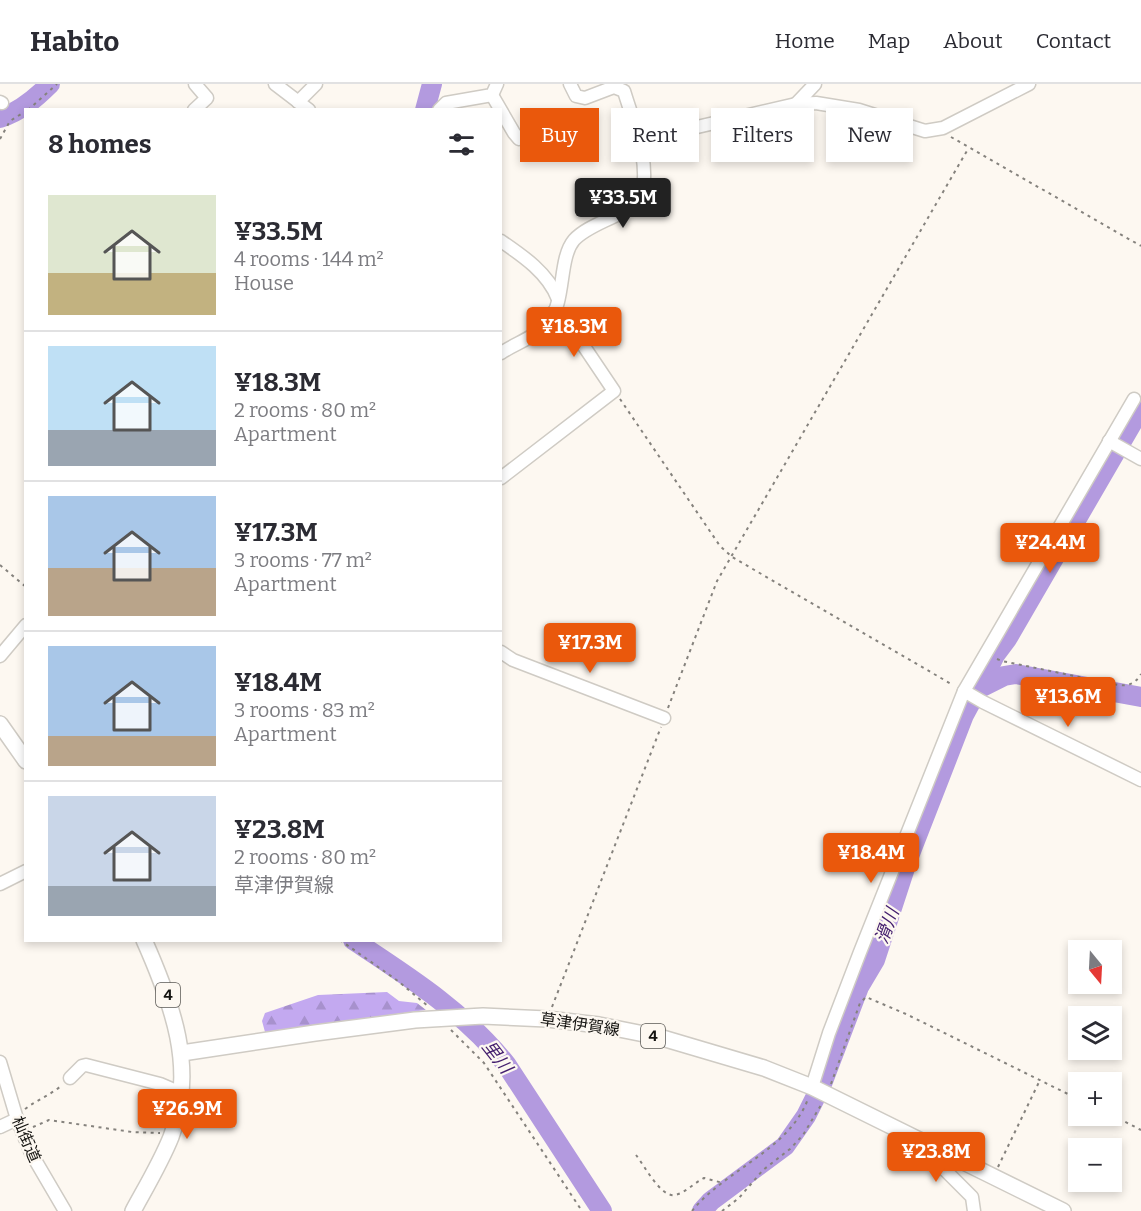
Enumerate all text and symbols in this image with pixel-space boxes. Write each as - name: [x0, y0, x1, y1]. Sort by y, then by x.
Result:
- text: Habito: [30, 25, 120, 58]
- text: Home: [775, 28, 835, 54]
- text: Map: [868, 28, 910, 54]
- text: About: [943, 28, 1003, 54]
- text: Contact: [1036, 28, 1111, 54]
- chip: Buy: [520, 108, 599, 162]
- chip: Rent: [611, 108, 699, 162]
- chip: Filters: [711, 108, 814, 162]
- chip: New: [826, 108, 913, 162]
- icon: filters: [445, 128, 478, 161]
- text: 8 homes: [48, 129, 152, 160]
- pin: ¥33.5M: [574, 178, 672, 229]
- text: ¥33.5M: [589, 185, 657, 209]
- text: ¥33.5M: [234, 216, 323, 247]
- icon: home: [96, 219, 168, 291]
- text: 4 rooms · 144 m²: [234, 247, 384, 271]
- text: House: [234, 271, 294, 295]
- pin: ¥18.3M: [525, 307, 623, 358]
- text: ¥18.3M: [540, 314, 608, 338]
- text: ¥18.3M: [234, 367, 321, 398]
- icon: home: [96, 370, 168, 442]
- text: 2 rooms · 80 m²: [234, 398, 376, 422]
- text: Apartment: [234, 422, 337, 446]
- text: ¥17.3M: [234, 517, 318, 548]
- icon: home: [96, 520, 168, 592]
- pin: ¥24.4M: [1001, 523, 1099, 574]
- text: ¥24.4M: [1014, 530, 1086, 554]
- text: 3 rooms · 77 m²: [234, 548, 372, 572]
- text: Apartment: [234, 572, 337, 596]
- pin: ¥17.3M: [541, 623, 639, 674]
- text: ¥17.3M: [558, 630, 622, 654]
- text: ¥18.4M: [234, 667, 322, 698]
- icon: home: [96, 670, 168, 742]
- pin: ¥13.6M: [1019, 677, 1117, 728]
- text: ¥13.6M: [1035, 684, 1101, 708]
- text: 3 rooms · 83 m²: [234, 698, 375, 722]
- text: Apartment: [234, 722, 337, 746]
- text: ¥23.8M: [234, 814, 325, 845]
- icon: home: [96, 820, 168, 892]
- pin: ¥18.4M: [822, 833, 920, 884]
- text: ¥18.4M: [837, 840, 905, 864]
- text: 2 rooms · 80 m²: [234, 845, 376, 869]
- text: 草津伊賀線: [234, 873, 334, 897]
- water label: 滑川: [871, 903, 904, 947]
- north arrow: [1068, 940, 1122, 994]
- map controls: [1068, 940, 1122, 1192]
- road number: 4: [156, 983, 180, 1007]
- button: layers: [1068, 1006, 1122, 1060]
- street label: 草津伊賀線: [539, 1010, 621, 1039]
- road number: 4: [641, 1024, 665, 1048]
- water label: 里川: [477, 1036, 518, 1080]
- button: +: [1068, 1072, 1122, 1126]
- pin: ¥26.9M: [138, 1089, 236, 1140]
- text: ¥26.9M: [152, 1096, 222, 1120]
- street label: 杣街道: [8, 1113, 45, 1165]
- pin: ¥23.8M: [887, 1132, 985, 1183]
- button: −: [1068, 1138, 1122, 1192]
- text: ¥23.8M: [901, 1139, 971, 1163]

